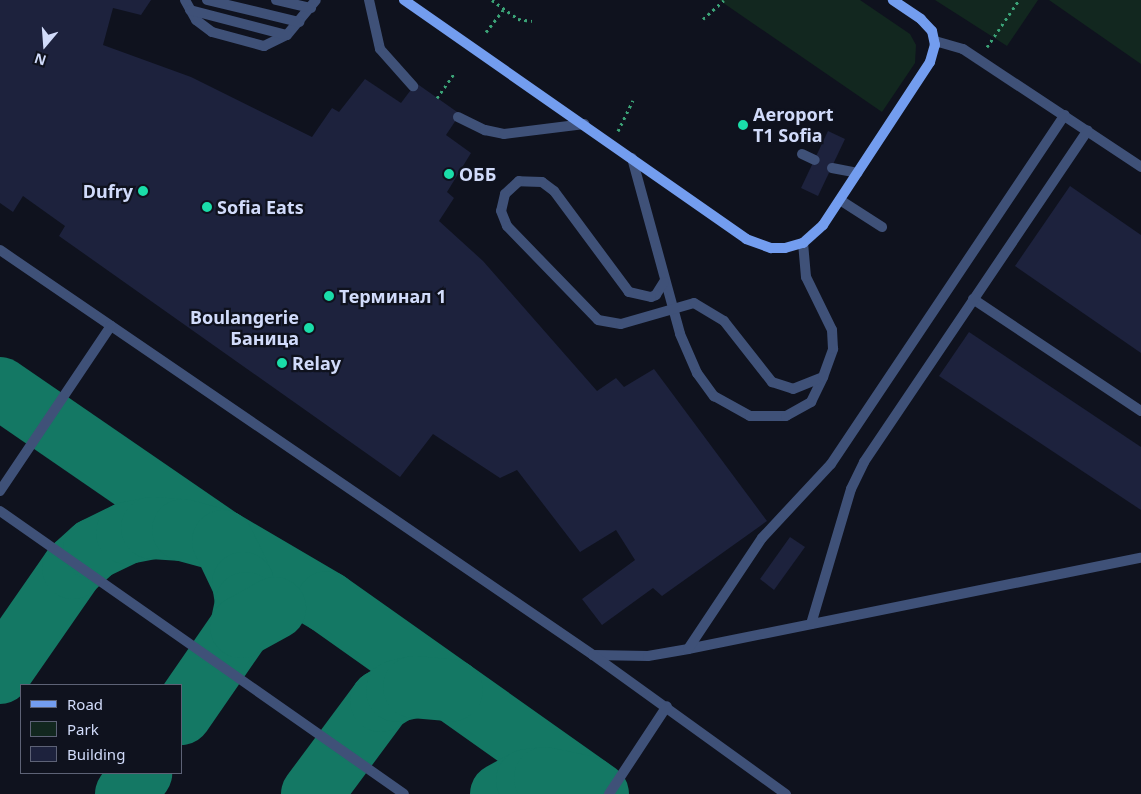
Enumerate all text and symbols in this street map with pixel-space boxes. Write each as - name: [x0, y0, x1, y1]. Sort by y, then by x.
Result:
- north arrow: [20, 20, 70, 70]
- text: N: [32, 49, 49, 71]
- place label: Aeroport T1 Sofia: [753, 104, 834, 146]
- marker: Aeroport T1 Sofia: [737, 119, 749, 131]
- place label: ОББ: [459, 163, 496, 185]
- marker: ОББ: [443, 168, 455, 180]
- place label: Dufry: [83, 180, 133, 202]
- marker: Dufry: [137, 185, 149, 197]
- place label: Sofia Eats: [217, 196, 304, 218]
- marker: Sofia Eats: [201, 201, 213, 213]
- place label: Терминал 1: [339, 285, 447, 307]
- marker: Терминал 1: [323, 290, 335, 302]
- place label: Boulangerie Баница: [190, 307, 299, 350]
- marker: Boulangerie Баница: [303, 322, 315, 334]
- place label: Relay: [292, 352, 341, 374]
- marker: Relay: [276, 357, 288, 369]
- legend: [20, 684, 182, 774]
- text: Road: [67, 694, 103, 714]
- text: Park: [67, 719, 99, 739]
- text: Building: [67, 744, 125, 764]

